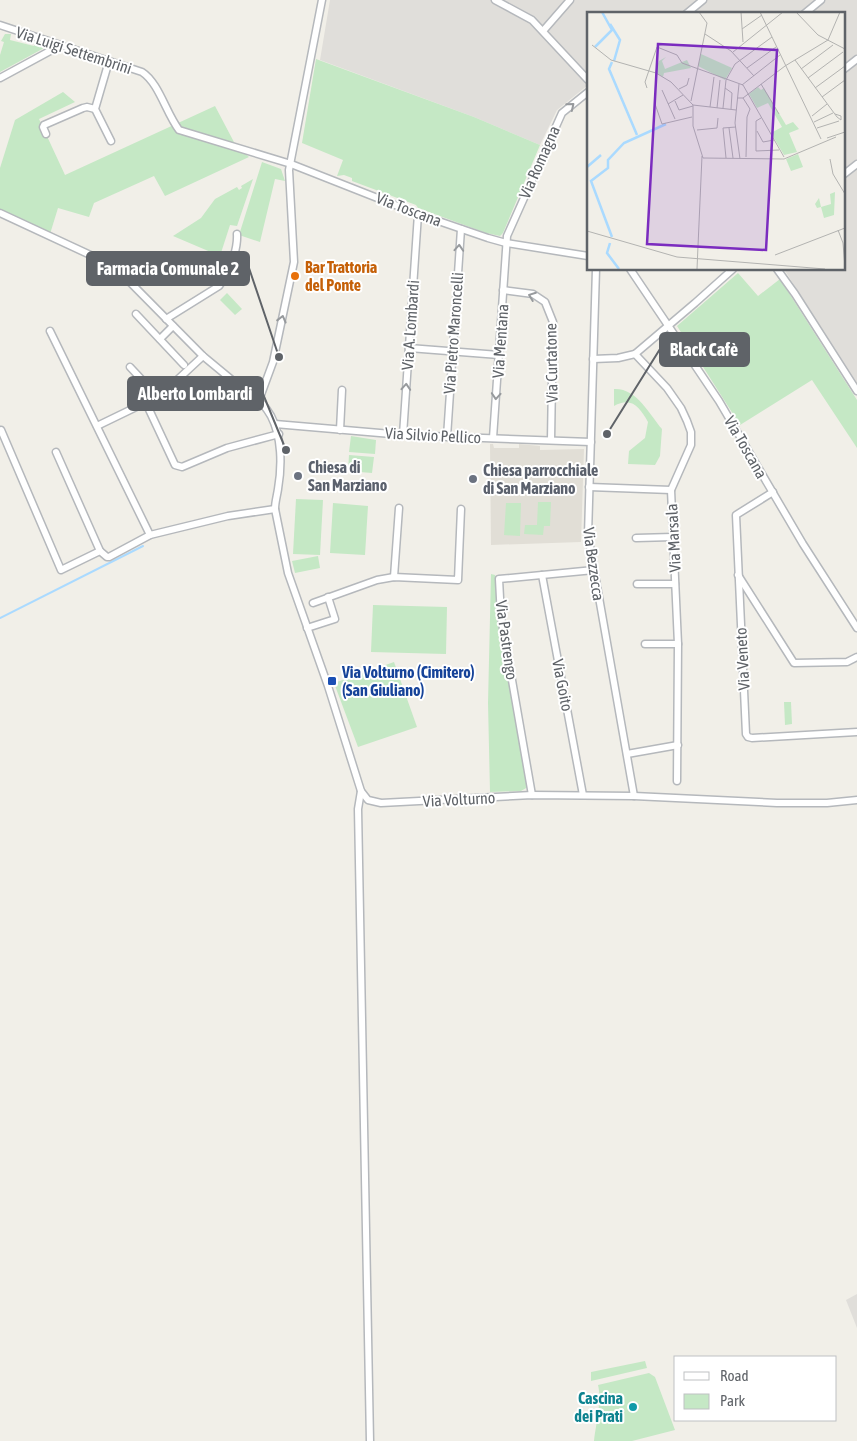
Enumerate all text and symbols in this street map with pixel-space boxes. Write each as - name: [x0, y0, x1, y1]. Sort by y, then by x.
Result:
- inset map: [587, 12, 844, 270]
- street label: Via Luigi Settembrini: [13, 23, 134, 78]
- one-way arrow: [565, 103, 574, 111]
- street label: Via Romagna: [515, 123, 564, 202]
- street label: Via Toscana: [374, 188, 444, 230]
- one-way arrow: [454, 244, 465, 252]
- callout: Farmacia Comunale 2: [87, 252, 249, 285]
- text: Farmacia Comunale 2: [97, 258, 239, 279]
- place label: Bar Trattoria del Ponte: [305, 258, 377, 294]
- marker: Bar Trattoria del Ponte: [289, 270, 301, 282]
- street label: Via Pietro Maroncelli: [440, 271, 466, 395]
- street label: Via A. Lombardi: [398, 279, 422, 371]
- one-way arrow: [529, 292, 537, 302]
- street label: Via Mentana: [488, 303, 512, 379]
- one-way arrow: [276, 315, 287, 324]
- street label: Via Curtatone: [541, 323, 561, 403]
- callout: Black Cafè: [660, 333, 749, 366]
- text: Black Cafè: [670, 339, 738, 360]
- callout: Alberto Lombardi: [128, 377, 263, 410]
- one-way arrow: [401, 382, 412, 390]
- text: Alberto Lombardi: [137, 383, 252, 404]
- one-way arrow: [491, 393, 502, 401]
- street label: Via Toscana: [721, 413, 771, 481]
- street label: Via Silvio Pellico: [385, 423, 481, 447]
- place label: Chiesa di San Marziano: [308, 458, 388, 494]
- place label: Chiesa parrocchiale di San Marziano: [483, 461, 598, 497]
- marker: Chiesa di San Marziano: [292, 470, 304, 482]
- marker: Chiesa parrocchiale di San Marziano: [467, 473, 479, 485]
- street label: Via Marsala: [662, 503, 684, 573]
- street label: Via Bezzecca: [580, 526, 608, 602]
- street label: Via Pastrengo: [492, 599, 521, 681]
- street label: Via Veneto: [731, 627, 753, 691]
- street label: Via Goito: [549, 657, 577, 713]
- place label: Via Volturno (Cimitero) (San Giuliano): [341, 663, 475, 699]
- marker: Via Volturno (Cimitero) (San Giuliano): [326, 675, 338, 687]
- street label: Via Volturno: [422, 788, 496, 810]
- legend: [674, 1356, 837, 1421]
- text: Road: [720, 1367, 749, 1384]
- place label: Cascina dei Prati: [574, 1389, 623, 1425]
- text: Park: [720, 1392, 745, 1409]
- marker: Cascina dei Prati: [627, 1401, 639, 1413]

